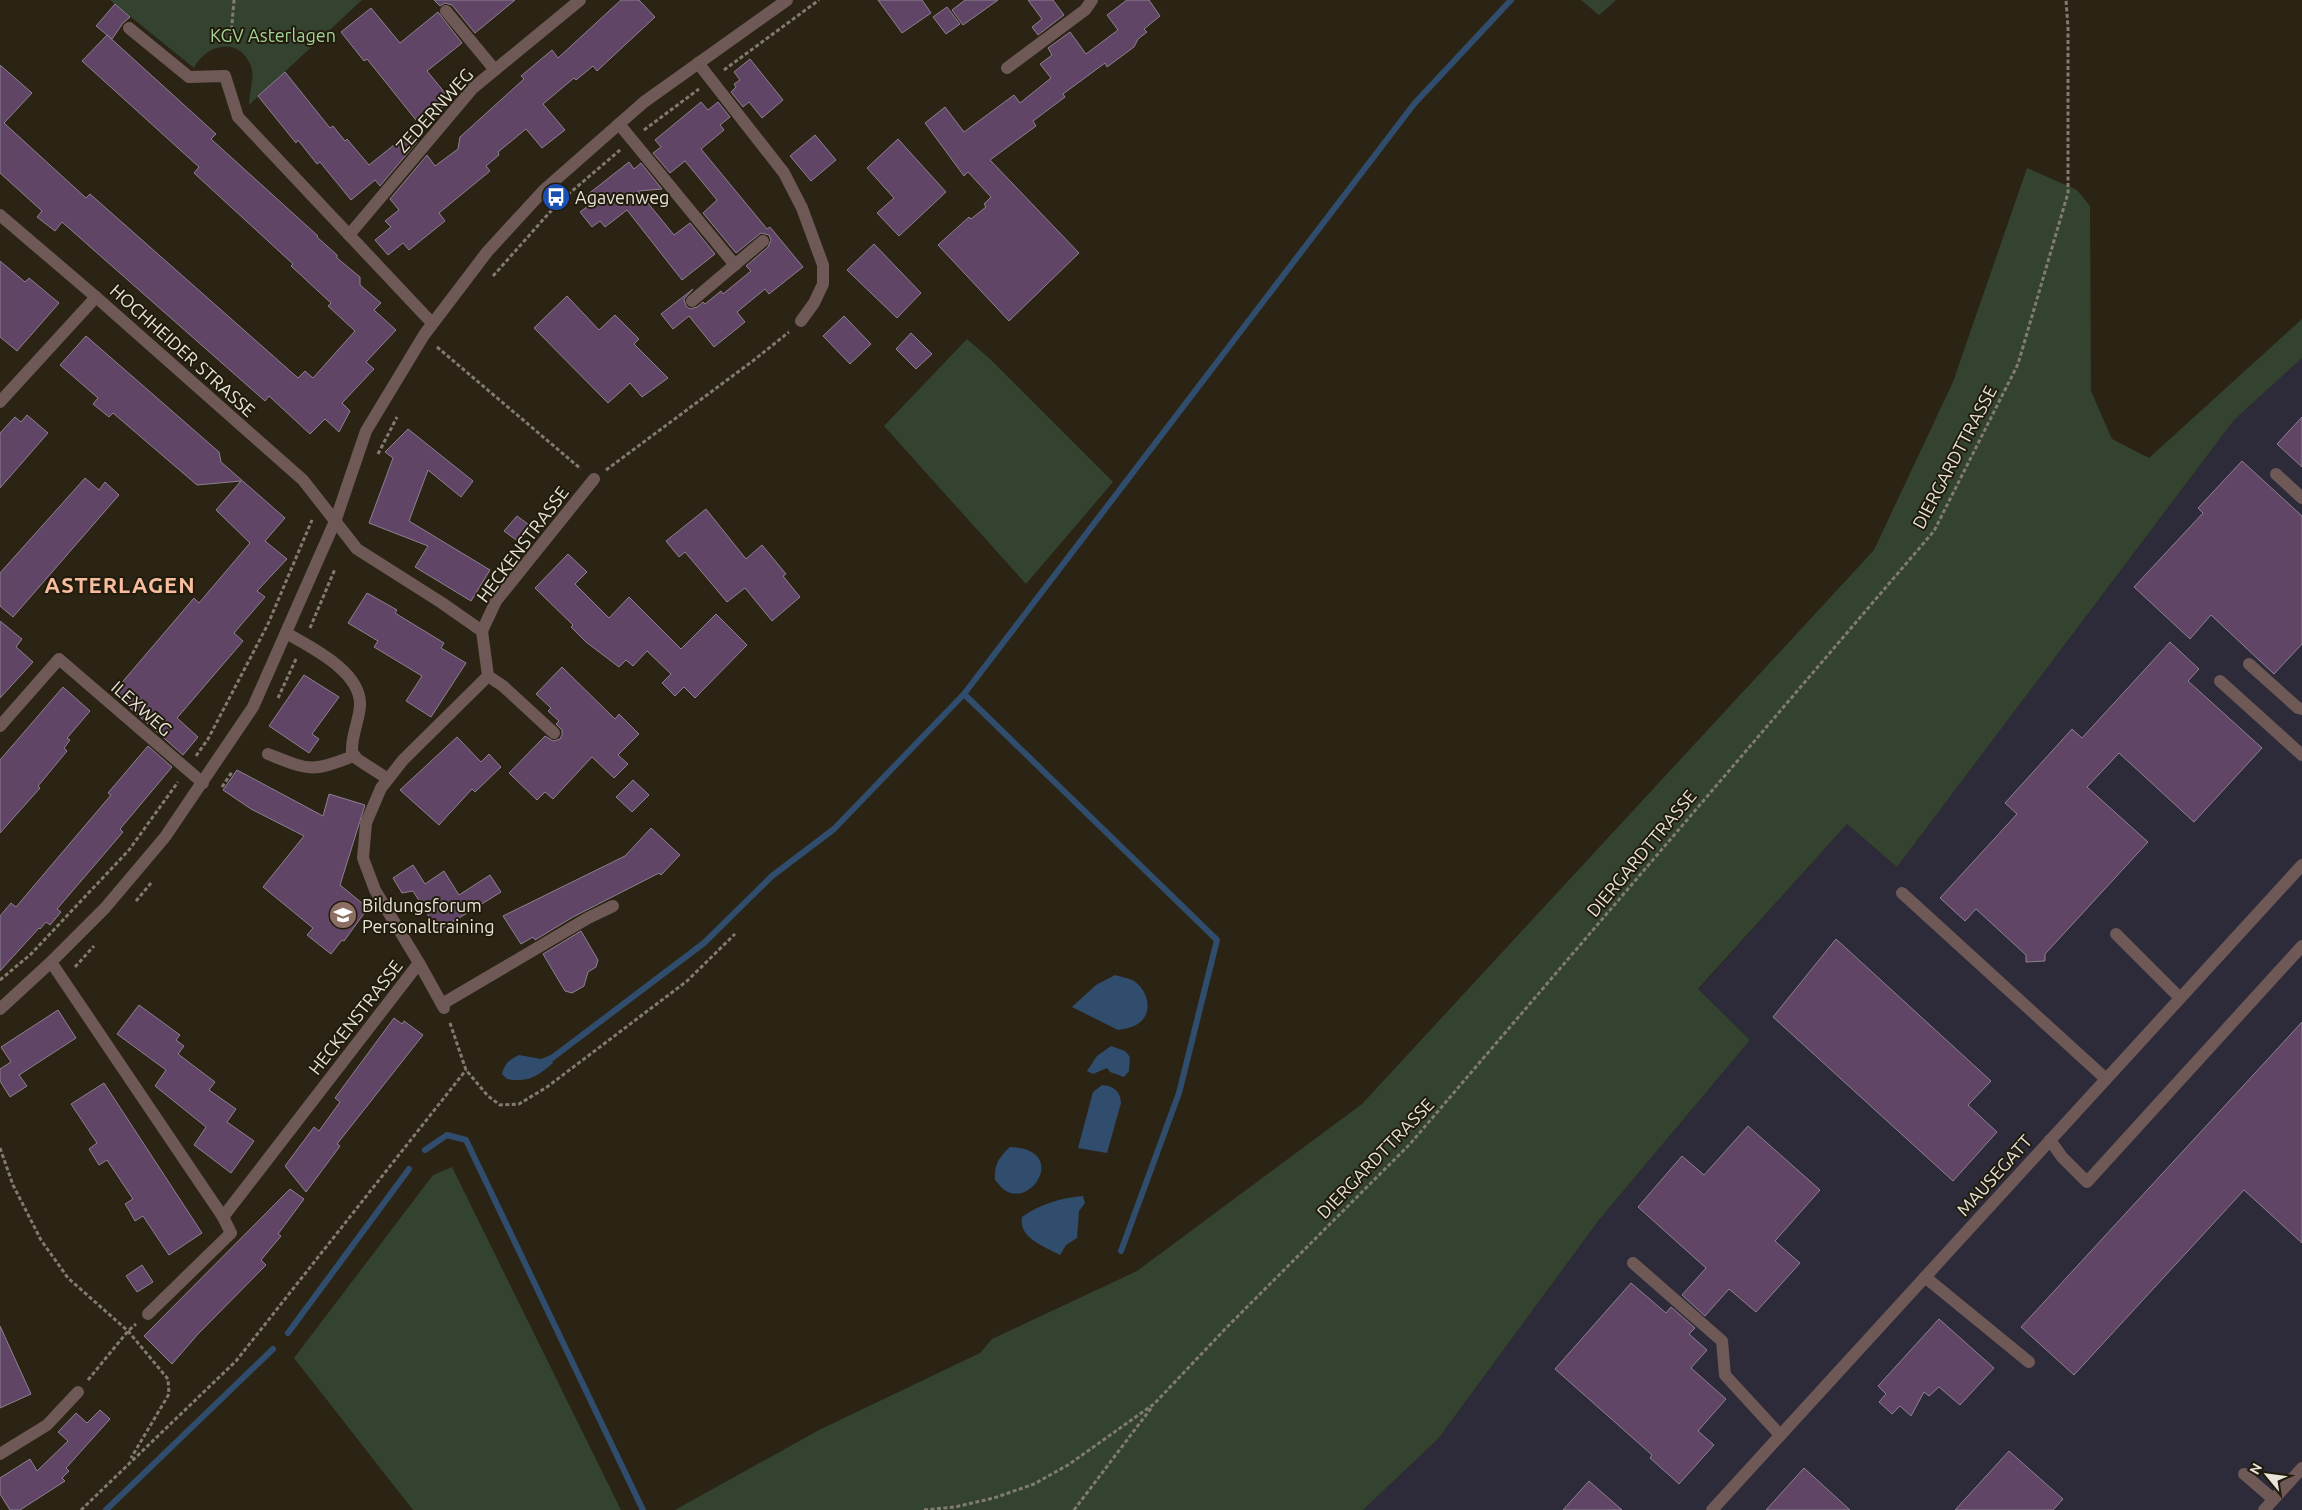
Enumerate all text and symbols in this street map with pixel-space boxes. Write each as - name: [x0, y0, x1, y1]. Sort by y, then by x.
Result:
- park label: KGV Asterlagen: [210, 25, 336, 45]
- street label: ZEDERNWEG: [391, 64, 477, 156]
- bus stop icon: Agavenweg: [541, 182, 571, 212]
- place label: Agavenweg: [575, 187, 669, 207]
- street label: HOCHHEIDER STRASSE: [107, 280, 259, 420]
- street label: DIERGARDTTRASSE: [1908, 382, 2000, 532]
- street label: HECKENSTRASSE: [472, 482, 572, 606]
- district label: ASTERLAGEN: [44, 572, 196, 597]
- street label: ILEXWEG: [108, 676, 176, 740]
- street label: DIERGARDTTRASSE: [1582, 786, 1700, 920]
- place label: Bildungsforum Personaltraining: [362, 895, 495, 936]
- school or university icon: Bildungsforum Personaltraining: [328, 900, 358, 930]
- street label: HECKENSTRASSE: [304, 956, 406, 1078]
- street label: DIERGARDTTRASSE: [1313, 1094, 1437, 1222]
- street label: MAUSEGATT: [1952, 1130, 2036, 1220]
- north arrow: [2242, 1450, 2292, 1500]
- text: N: [2246, 1460, 2265, 1477]

